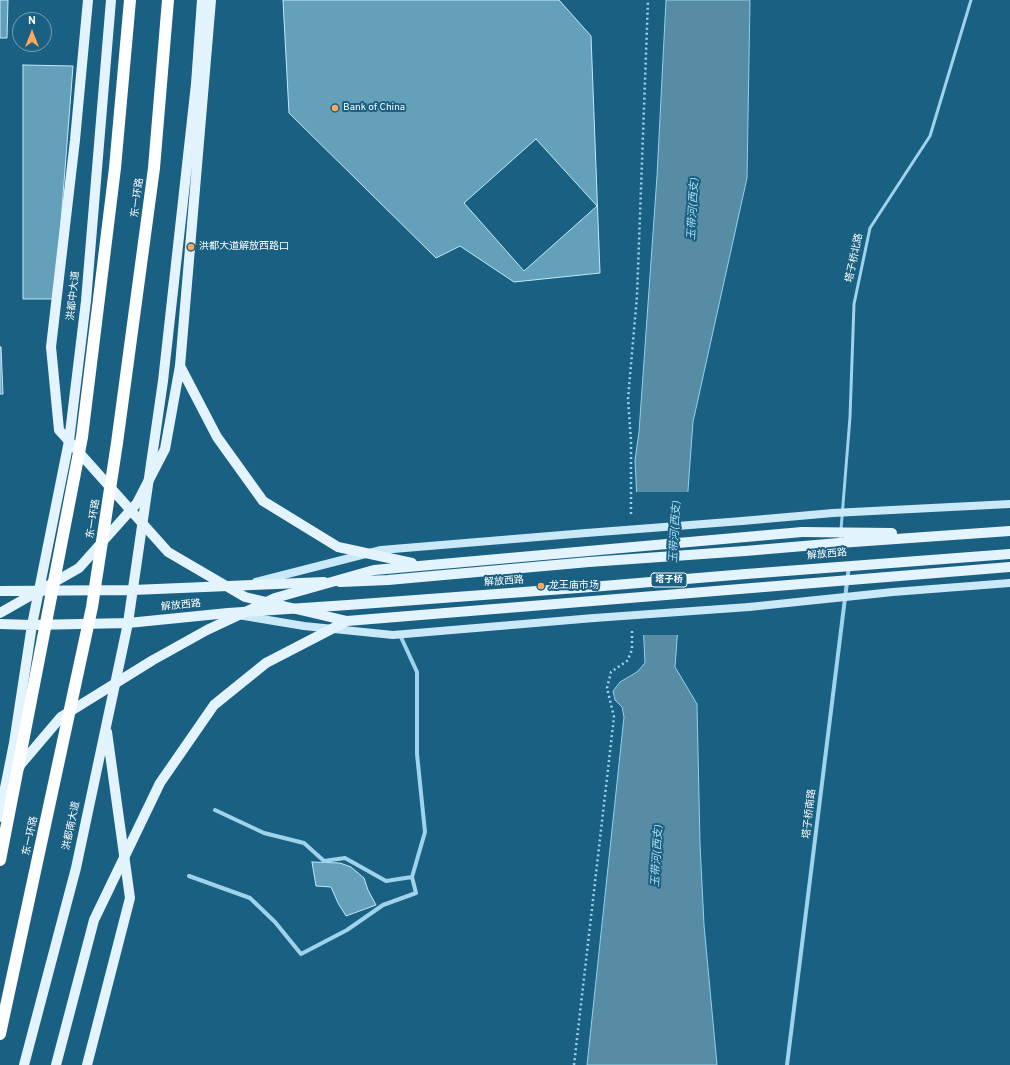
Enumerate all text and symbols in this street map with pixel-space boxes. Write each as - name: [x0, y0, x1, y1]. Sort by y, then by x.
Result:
- north arrow: [12, 12, 52, 52]
- text: N: [28, 14, 36, 28]
- place label: Bank of China: [343, 102, 405, 114]
- marker: Bank of China: [330, 103, 340, 113]
- street label: 东一环路: [129, 177, 147, 219]
- water label: 玉带河(西支): [686, 177, 702, 241]
- street label: 塔子桥北路: [844, 232, 866, 284]
- place label: 洪都大道解放西路口: [199, 241, 289, 253]
- marker: 洪都大道解放西路口: [186, 242, 196, 252]
- street label: 洪都中大道: [65, 271, 83, 321]
- street label: 东一环路: [85, 498, 103, 540]
- water label: 玉带河(西支): [668, 500, 684, 564]
- street label: 解放西路: [807, 547, 847, 563]
- road number: 塔子桥: [651, 573, 687, 587]
- street label: 解放西路: [484, 575, 524, 589]
- place label: 龙王庙市场: [549, 580, 599, 592]
- marker: 龙王庙市场: [536, 581, 546, 591]
- street label: 解放西路: [160, 598, 202, 614]
- street label: 塔子桥南路: [801, 788, 819, 840]
- street label: 洪都南大道: [61, 800, 83, 852]
- street label: 东一环路: [21, 815, 41, 857]
- water label: 玉带河(西支): [650, 824, 666, 888]

